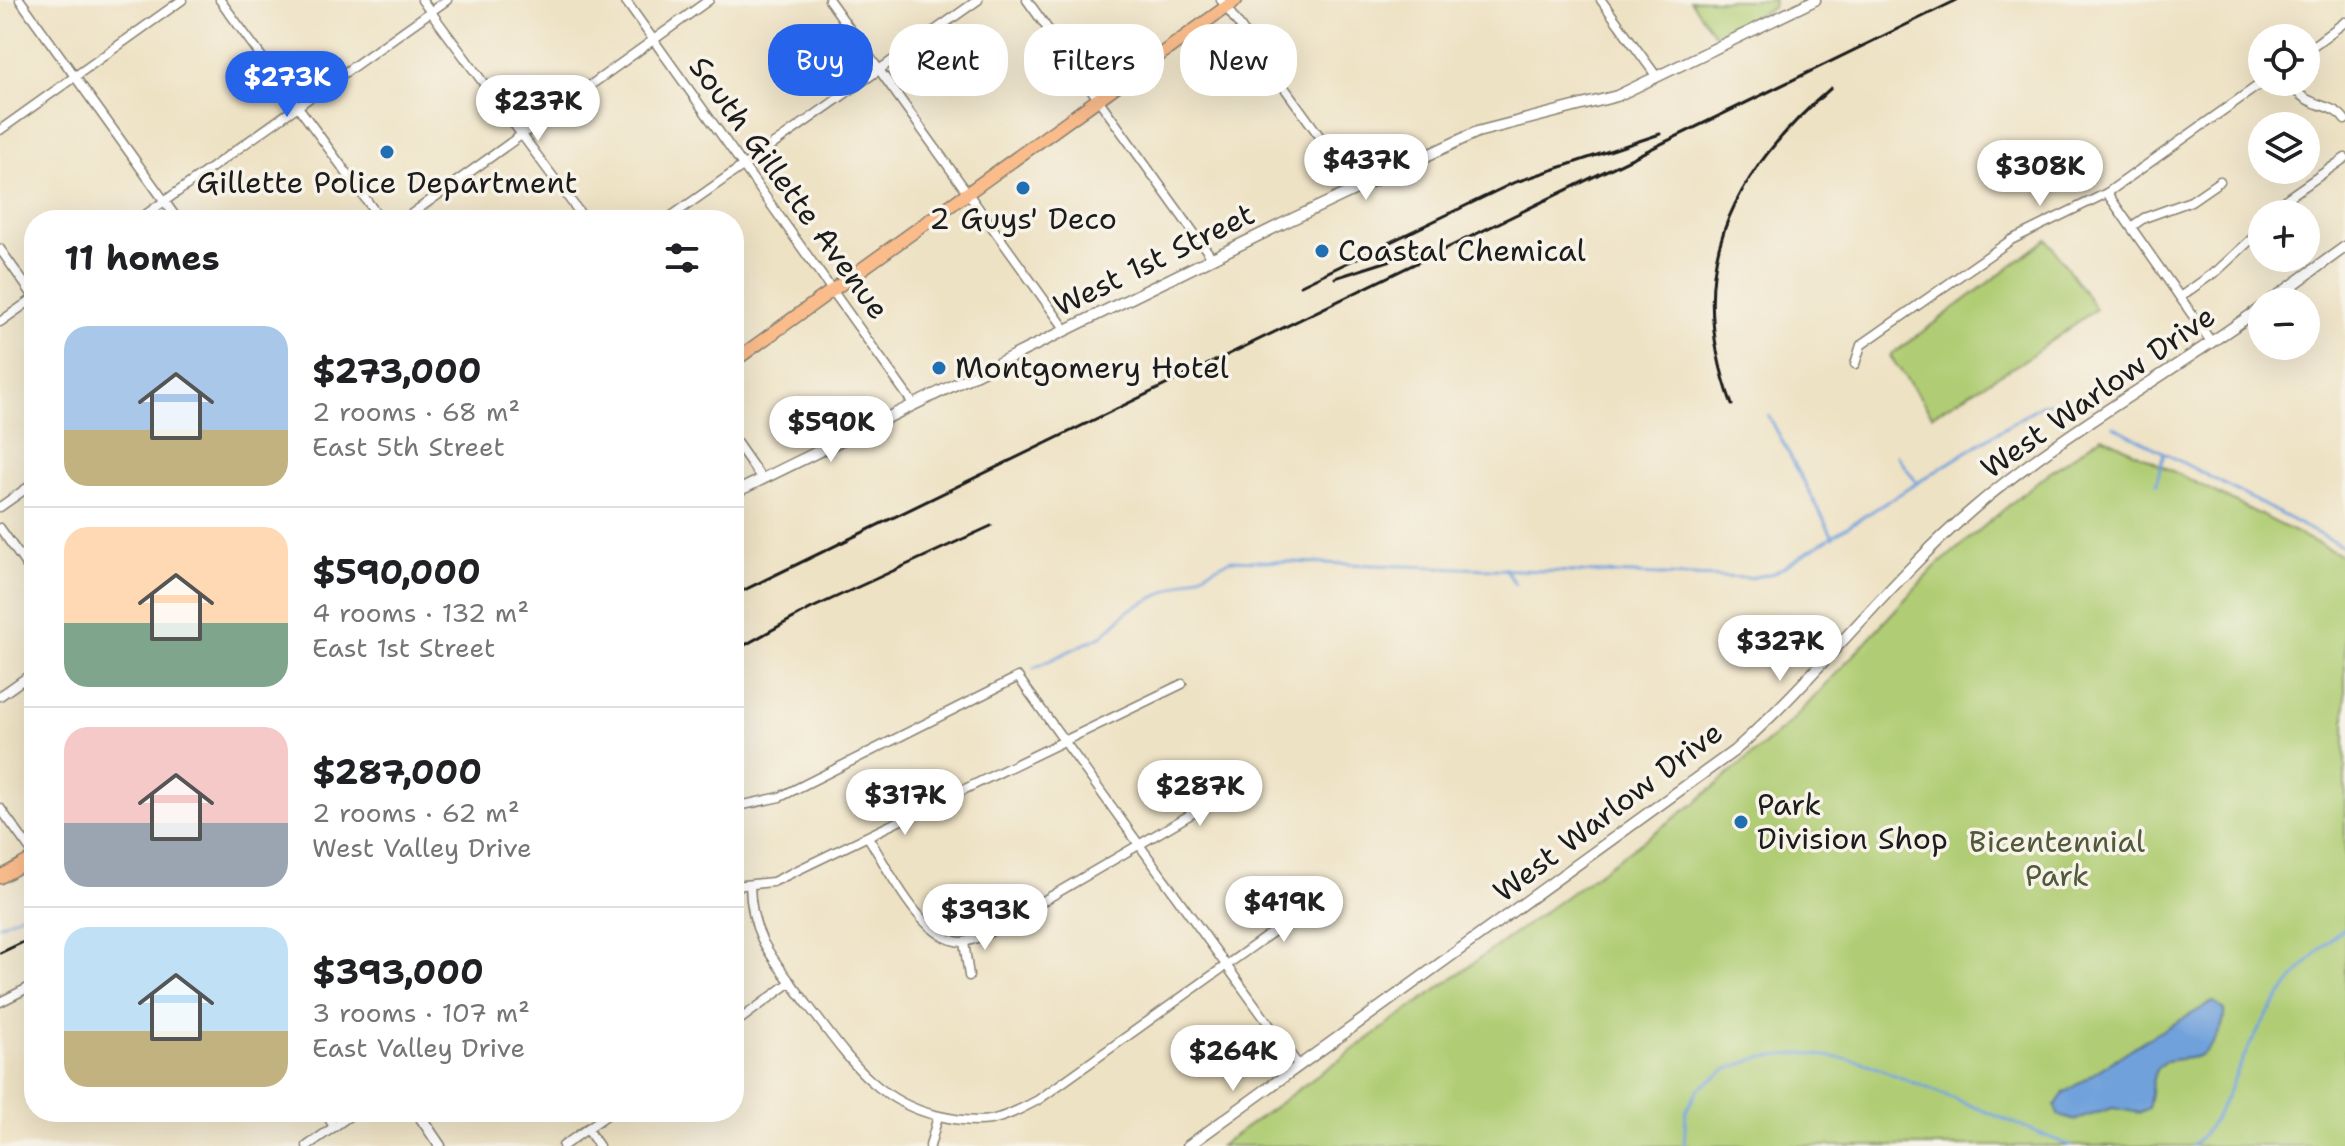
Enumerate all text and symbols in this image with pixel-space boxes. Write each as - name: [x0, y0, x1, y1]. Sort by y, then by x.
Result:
- chip: Buy: [768, 24, 873, 96]
- chip: Rent: [889, 24, 1008, 96]
- chip: Filters: [1024, 24, 1164, 96]
- chip: New: [1180, 24, 1297, 96]
- map controls: [2248, 24, 2320, 360]
- button: locate: [2248, 24, 2320, 96]
- street label: South Gillette Avenue: [680, 48, 899, 328]
- pin: $273K: [231, 51, 343, 119]
- text: $273K: [243, 59, 331, 94]
- pin: $237K: [482, 75, 594, 143]
- text: $237K: [494, 83, 582, 118]
- button: layers: [2248, 112, 2320, 184]
- pin: $437K: [1310, 134, 1422, 202]
- pin: $308K: [1984, 140, 2096, 208]
- text: $437K: [1322, 142, 1410, 177]
- marker: Gillette Police Department: [378, 143, 396, 161]
- text: $308K: [1995, 148, 2085, 183]
- place label: Gillette Police Department: [196, 162, 578, 203]
- marker: 2 Guys' Deco: [1014, 179, 1032, 197]
- street label: West 1st Street: [1046, 193, 1261, 326]
- place label: 2 Guys' Deco: [929, 198, 1117, 239]
- button: +: [2248, 200, 2320, 272]
- place label: Coastal Chemical: [1338, 230, 1586, 271]
- text: 11 homes: [64, 235, 220, 281]
- icon: filters: [660, 236, 704, 280]
- marker: Coastal Chemical: [1313, 242, 1331, 260]
- button: −: [2248, 288, 2320, 360]
- street label: West Warlow Drive: [1972, 295, 2223, 488]
- place label: Montgomery Hotel: [955, 347, 1229, 388]
- text: $273,000: [312, 348, 482, 394]
- icon: home: [128, 358, 224, 454]
- marker: Montgomery Hotel: [930, 359, 948, 377]
- text: 2 rooms · 68 m²: [312, 394, 520, 429]
- pin: $590K: [775, 396, 887, 464]
- text: $590K: [787, 404, 875, 439]
- text: East 5th Street: [312, 429, 505, 464]
- text: $590,000: [312, 549, 481, 595]
- icon: home: [128, 559, 224, 655]
- text: 4 rooms · 132 m²: [312, 595, 529, 630]
- pin: $327K: [1724, 615, 1836, 683]
- text: $327K: [1736, 623, 1824, 658]
- text: East 1st Street: [312, 630, 495, 665]
- street label: West Warlow Drive: [1485, 712, 1731, 911]
- text: $287,000: [312, 749, 482, 795]
- icon: home: [128, 759, 224, 855]
- pin: $287K: [1144, 760, 1256, 828]
- text: $287K: [1155, 768, 1245, 803]
- pin: $317K: [849, 769, 961, 837]
- text: $317K: [864, 777, 946, 812]
- place label: Park Division Shop: [1757, 784, 1948, 859]
- text: 2 rooms · 62 m²: [312, 795, 520, 830]
- marker: Park Division Shop: [1732, 813, 1750, 831]
- park label: Bicentennial Park: [1969, 821, 2145, 896]
- text: West Valley Drive: [312, 830, 532, 865]
- pin: $419K: [1228, 876, 1340, 944]
- pin: $393K: [929, 884, 1041, 952]
- text: $419K: [1243, 884, 1325, 919]
- text: $393K: [941, 892, 1029, 927]
- text: $393,000: [312, 949, 484, 995]
- icon: home: [128, 959, 224, 1055]
- text: 3 rooms · 107 m²: [312, 995, 530, 1030]
- pin: $264K: [1177, 1025, 1289, 1093]
- text: East Valley Drive: [312, 1030, 525, 1065]
- text: $264K: [1188, 1033, 1278, 1068]

